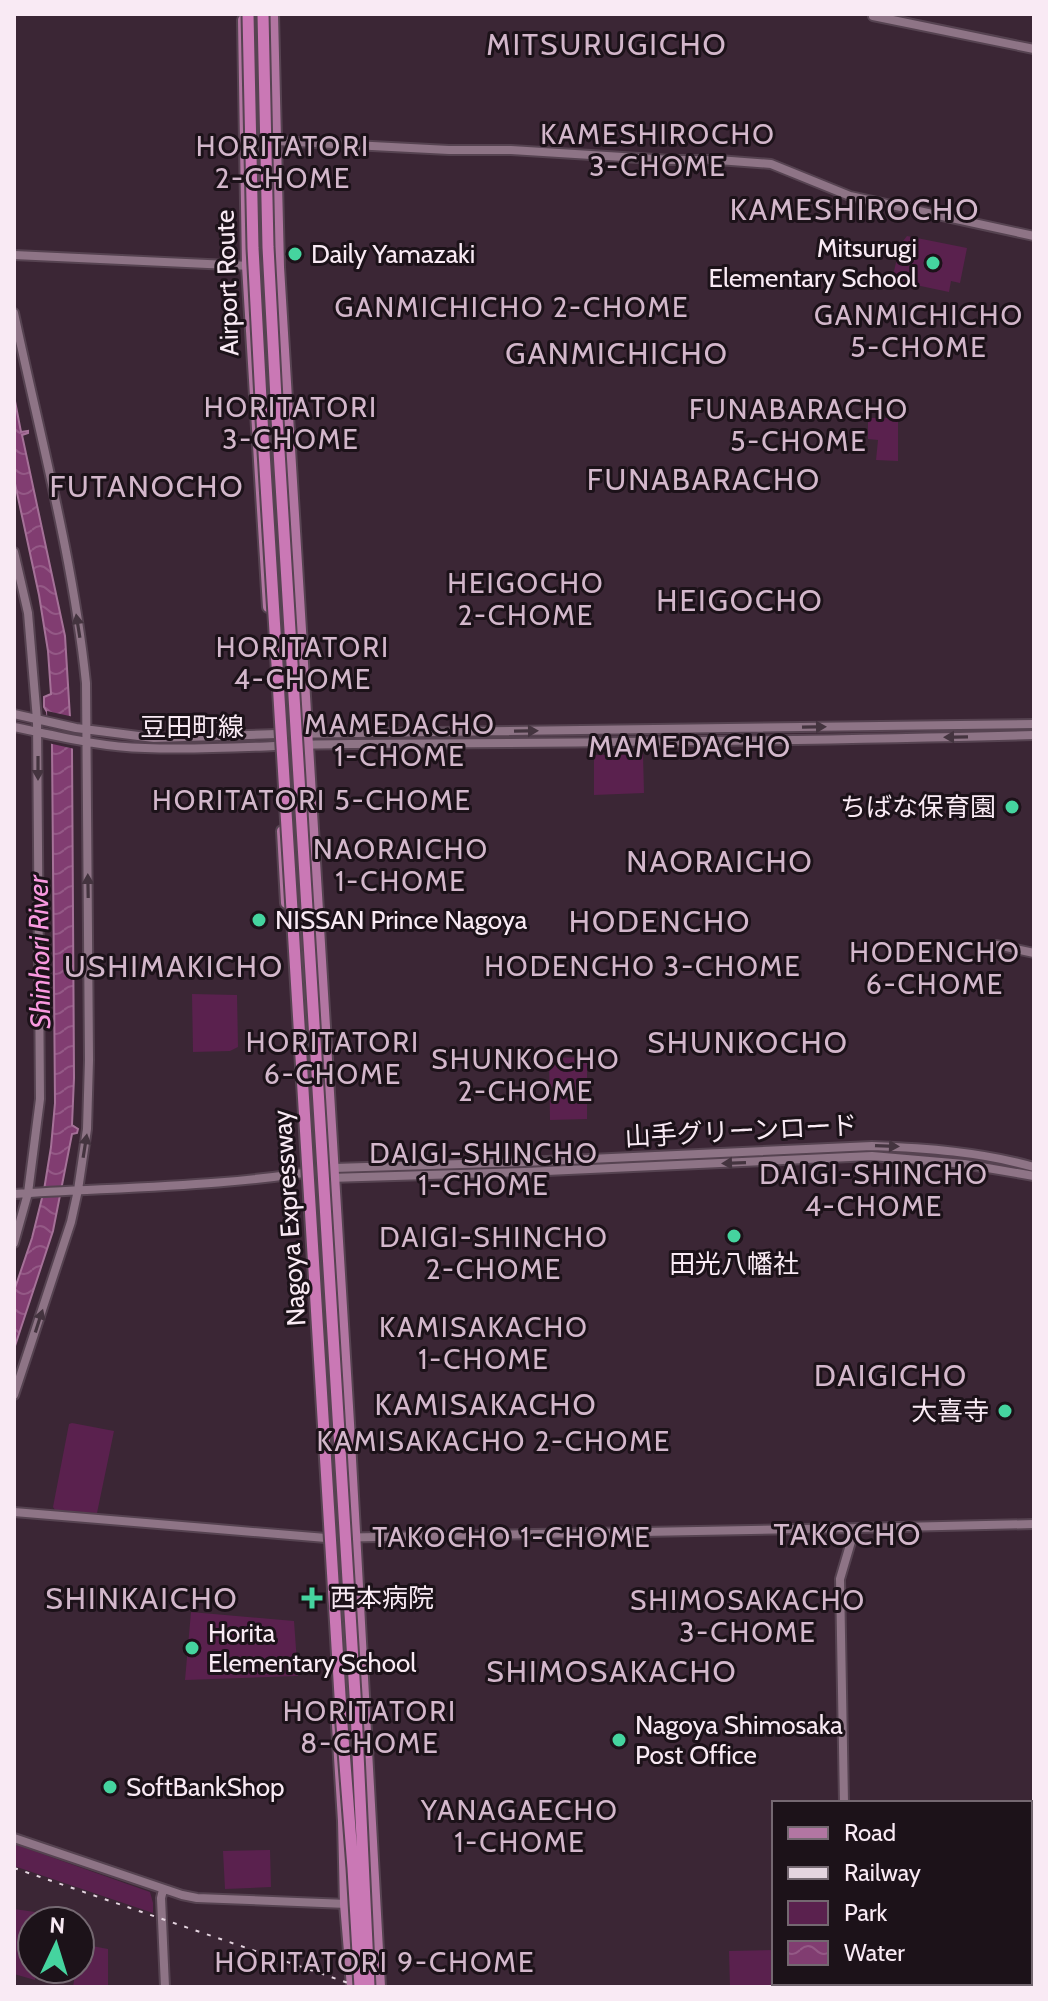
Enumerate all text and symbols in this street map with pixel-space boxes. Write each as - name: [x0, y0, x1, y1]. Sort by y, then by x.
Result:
- district label: MITSURUGICHO: [486, 26, 728, 63]
- district label: KAMESHIROCHO 3-CHOME: [540, 117, 776, 183]
- district label: HORITATORI 2-CHOME: [196, 129, 370, 195]
- district label: KAMESHIROCHO: [730, 191, 980, 228]
- street label: Airport Route: [208, 209, 246, 357]
- place label: Mitsurugi Elementary School: [709, 232, 917, 294]
- place label: Daily Yamazaki: [311, 238, 475, 270]
- marker: Daily Yamazaki: [286, 245, 304, 263]
- marker: Mitsurugi Elementary School: [924, 254, 942, 272]
- district label: GANMICHICHO 2-CHOME: [334, 290, 690, 324]
- district label: GANMICHICHO 5-CHOME: [814, 298, 1024, 364]
- district label: GANMICHICHO: [505, 335, 729, 372]
- district label: HORITATORI 3-CHOME: [204, 390, 378, 456]
- district label: FUNABARACHO 5-CHOME: [689, 392, 909, 458]
- district label: FUNABARACHO: [587, 461, 821, 498]
- district label: FUTANOCHO: [49, 468, 245, 505]
- district label: HEIGOCHO 2-CHOME: [447, 566, 605, 632]
- district label: HEIGOCHO: [656, 582, 824, 619]
- one-way arrow: [72, 613, 84, 638]
- district label: HORITATORI 4-CHOME: [216, 630, 390, 696]
- district label: MAMEDACHO 1-CHOME: [304, 707, 496, 773]
- street label: 豆田町線: [140, 711, 244, 743]
- one-way arrow: [802, 721, 827, 733]
- one-way arrow: [514, 724, 539, 737]
- district label: MAMEDACHO: [588, 728, 792, 765]
- one-way arrow: [943, 731, 968, 743]
- one-way arrow: [32, 756, 44, 781]
- district label: HORITATORI 5-CHOME: [152, 783, 472, 817]
- place label: ちばな保育園: [840, 791, 996, 823]
- marker: ちばな保育園: [1003, 798, 1021, 816]
- district label: NAORAICHO 1-CHOME: [313, 832, 489, 898]
- district label: NAORAICHO: [626, 843, 814, 880]
- water label: Shinhori River: [21, 873, 57, 1029]
- one-way arrow: [82, 873, 94, 898]
- district label: HODENCHO: [569, 903, 751, 940]
- place label: NISSAN Prince Nagoya: [275, 904, 528, 936]
- marker: NISSAN Prince Nagoya: [250, 911, 268, 929]
- district label: HODENCHO 6-CHOME: [849, 935, 1021, 1001]
- district label: USHIMAKICHO: [64, 948, 284, 985]
- district label: HODENCHO 3-CHOME: [484, 949, 802, 983]
- district label: SHUNKOCHO: [647, 1024, 849, 1061]
- district label: HORITATORI 6-CHOME: [246, 1025, 420, 1091]
- district label: SHUNKOCHO 2-CHOME: [431, 1042, 621, 1108]
- street label: Nagoya Expressway: [265, 1109, 313, 1327]
- street label: 山手グリーンロード: [624, 1109, 858, 1153]
- one-way arrow: [79, 1133, 92, 1158]
- district label: DAIGI-SHINCHO 1-CHOME: [369, 1136, 599, 1202]
- one-way arrow: [875, 1140, 900, 1153]
- one-way arrow: [721, 1156, 746, 1169]
- district label: DAIGI-SHINCHO 4-CHOME: [759, 1157, 989, 1223]
- district label: DAIGI-SHINCHO 2-CHOME: [379, 1220, 609, 1286]
- marker: 田光八幡社: [725, 1227, 743, 1245]
- place label: 田光八幡社: [669, 1248, 799, 1280]
- one-way arrow: [33, 1308, 45, 1332]
- district label: KAMISAKACHO 1-CHOME: [379, 1310, 589, 1376]
- district label: DAIGICHO: [814, 1357, 968, 1394]
- district label: KAMISAKACHO: [374, 1386, 598, 1423]
- place label: 大喜寺: [911, 1395, 989, 1427]
- marker: 大喜寺: [996, 1402, 1014, 1420]
- district label: KAMISAKACHO 2-CHOME: [317, 1424, 671, 1458]
- district label: TAKOCHO: [774, 1516, 922, 1553]
- district label: TAKOCHO 1-CHOME: [372, 1520, 652, 1554]
- district label: SHINKAICHO: [45, 1580, 239, 1617]
- place label: 西本病院: [330, 1582, 434, 1614]
- district label: SHIMOSAKACHO 3-CHOME: [630, 1583, 866, 1649]
- marker: 西本病院: [301, 1587, 323, 1609]
- place label: Horita Elementary School: [208, 1617, 416, 1679]
- marker: Horita Elementary School: [183, 1639, 201, 1657]
- district label: SHIMOSAKACHO: [486, 1653, 738, 1690]
- district label: HORITATORI 8-CHOME: [283, 1694, 457, 1760]
- place label: Nagoya Shimosaka Post Office: [635, 1709, 843, 1771]
- marker: Nagoya Shimosaka Post Office: [610, 1731, 628, 1749]
- place label: SoftBankShop: [126, 1771, 285, 1803]
- marker: SoftBankShop: [101, 1778, 119, 1796]
- district label: YANAGAECHO 1-CHOME: [420, 1793, 619, 1859]
- legend: [772, 1801, 1032, 1985]
- text: Road: [844, 1818, 896, 1847]
- text: Railway: [844, 1858, 921, 1887]
- text: Park: [844, 1898, 887, 1927]
- north arrow: [16, 1905, 96, 1985]
- text: N: [49, 1912, 66, 1940]
- text: Water: [844, 1938, 905, 1967]
- district label: HORITATORI 9-CHOME: [215, 1945, 535, 1979]

